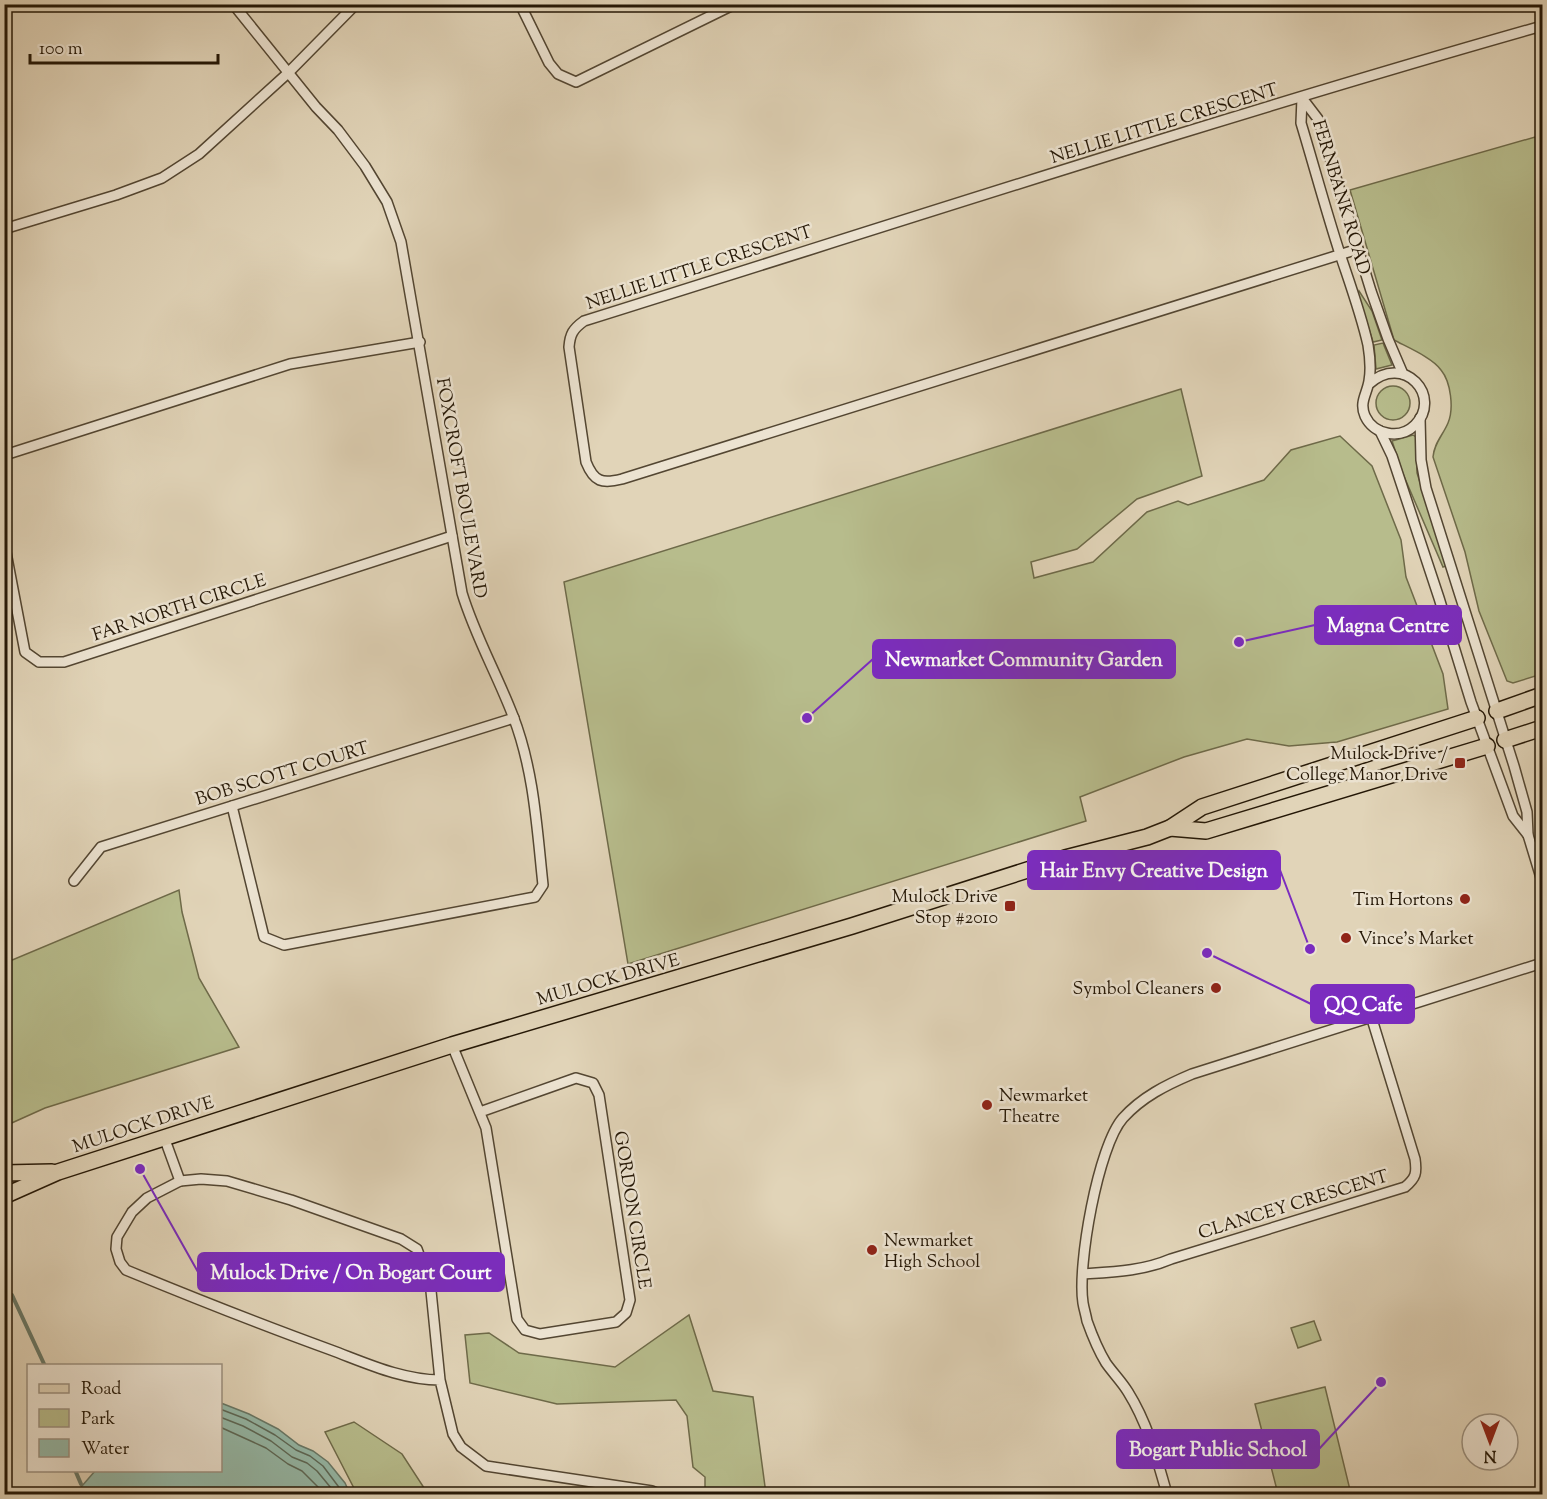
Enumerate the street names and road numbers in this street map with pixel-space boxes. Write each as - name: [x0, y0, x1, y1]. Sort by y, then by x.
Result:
- street label: NELLIE LITTLE CRESCENT: [1048, 78, 1282, 172]
- street label: FERNBANK ROAD: [1304, 117, 1376, 278]
- street label: NELLIE LITTLE CRESCENT: [583, 220, 816, 318]
- street label: FOXCROFT BOULEVARD: [428, 376, 492, 601]
- street label: FAR NORTH CIRCLE: [89, 569, 270, 649]
- street label: BOB SCOTT COURT: [193, 736, 373, 814]
- street label: MULOCK DRIVE: [534, 948, 683, 1014]
- street label: MULOCK DRIVE: [70, 1091, 218, 1161]
- street label: GORDON CIRCLE: [606, 1129, 656, 1291]
- street label: CLANCEY CRESCENT: [1195, 1164, 1392, 1247]

